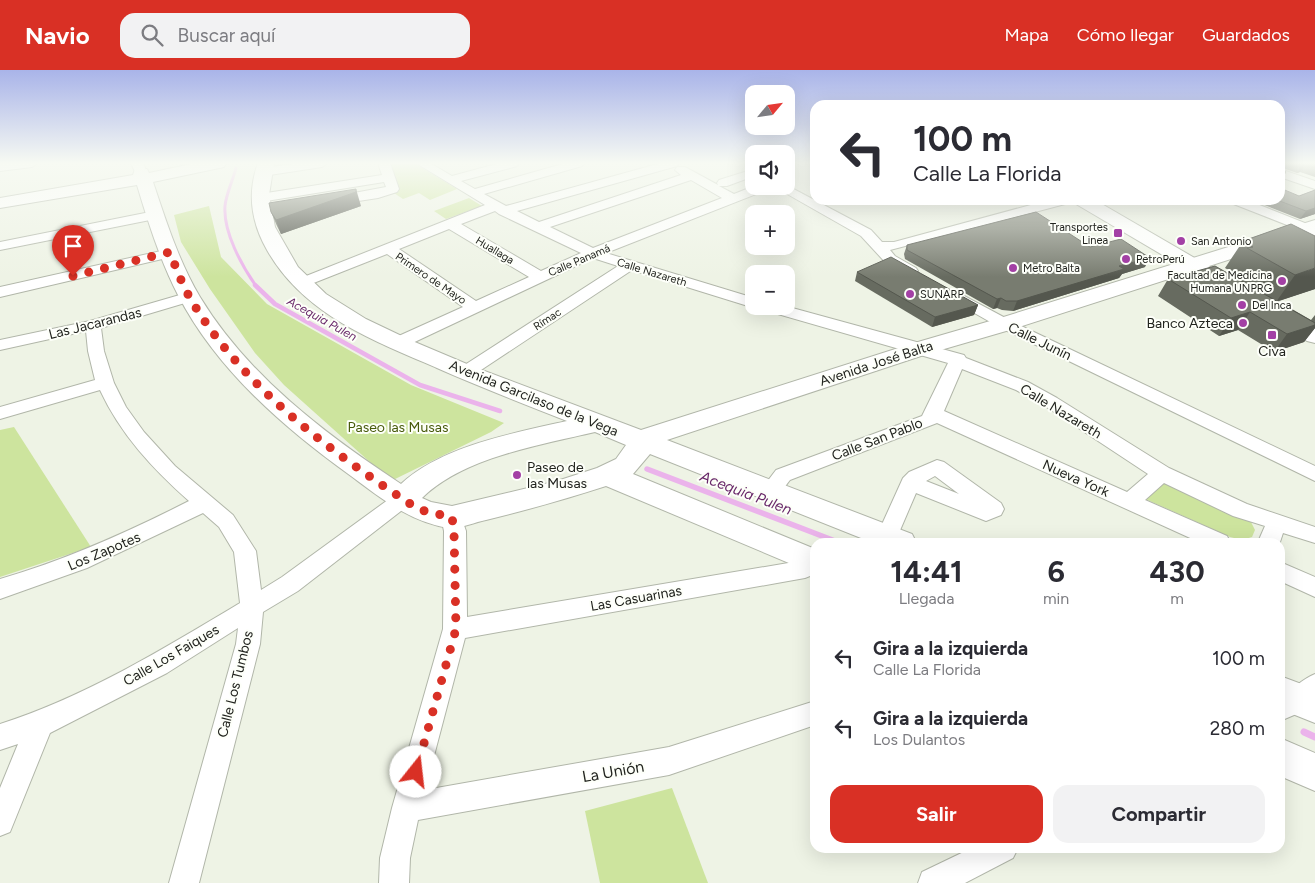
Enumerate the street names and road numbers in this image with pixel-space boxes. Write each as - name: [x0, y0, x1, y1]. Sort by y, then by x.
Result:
- street label: Huallaga: [473, 234, 516, 267]
- street label: Calle Panamá: [546, 242, 612, 279]
- street label: Primero de Mayo: [393, 250, 469, 307]
- street label: Calle Nazareth: [615, 256, 688, 289]
- street label: Las Jacarandas: [47, 304, 143, 343]
- street label: Rímac: [531, 306, 564, 333]
- street label: Calle Junín: [1005, 319, 1074, 364]
- street label: Avenida José Balta: [817, 337, 935, 390]
- street label: Avenida Garcilaso de la Vega: [447, 357, 621, 440]
- street label: Calle Nazareth: [1017, 380, 1105, 442]
- street label: Calle San Pablo: [829, 414, 925, 465]
- street label: Nueva York: [1040, 456, 1112, 501]
- street label: Los Zapotes: [65, 529, 143, 574]
- street label: Las Casuarinas: [589, 582, 683, 615]
- street label: Calle Los Faiques: [120, 621, 222, 690]
- street label: Calle Los Tumbos: [214, 629, 257, 739]
- street label: La Unión: [581, 757, 646, 786]

